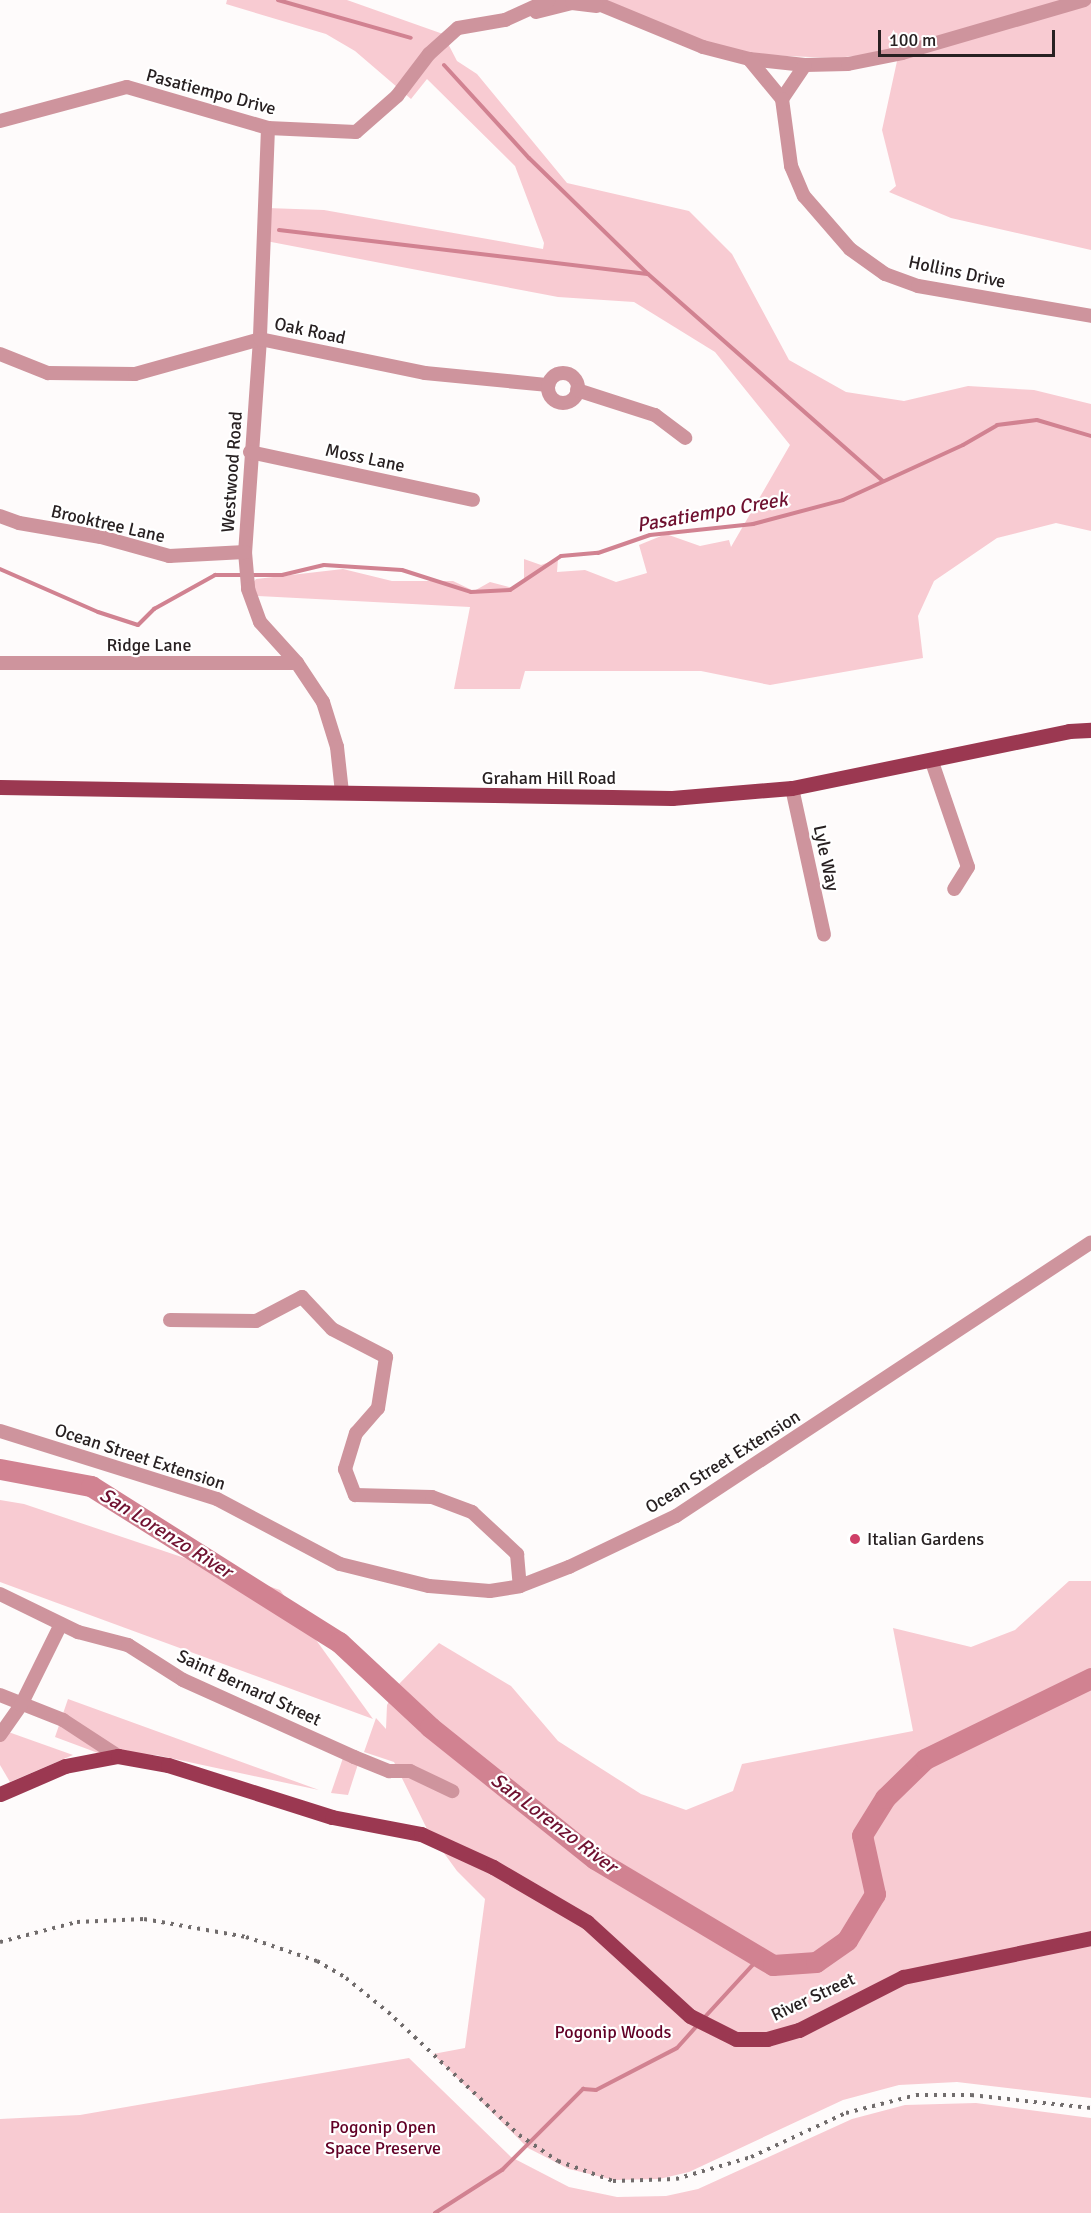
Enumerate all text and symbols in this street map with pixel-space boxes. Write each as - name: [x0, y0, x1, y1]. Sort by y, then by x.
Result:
- scale bar: [881, 18, 1058, 56]
- text: 100 m: [889, 29, 936, 51]
- street label: Pasatiempo Drive: [144, 64, 278, 120]
- street label: Hollins Drive: [907, 251, 1007, 293]
- street label: Oak Road: [272, 313, 348, 349]
- street label: Westwood Road: [217, 411, 247, 533]
- street label: Moss Lane: [323, 439, 407, 477]
- water label: Pasatiempo Creek: [635, 487, 789, 537]
- street label: Brooktree Lane: [49, 500, 167, 548]
- street label: Ridge Lane: [107, 634, 191, 656]
- street label: Graham Hill Road: [482, 767, 616, 789]
- street label: Lyle Way: [808, 823, 844, 893]
- street label: Ocean Street Extension: [642, 1406, 804, 1518]
- street label: Ocean Street Extension: [52, 1419, 228, 1495]
- water label: San Lorenzo River: [95, 1483, 237, 1583]
- place label: Italian Gardens: [867, 1528, 984, 1550]
- marker: Italian Gardens: [848, 1532, 862, 1546]
- street label: Saint Bernard Street: [174, 1645, 324, 1731]
- water label: San Lorenzo River: [486, 1768, 622, 1878]
- street label: River Street: [768, 1968, 858, 2026]
- park label: Pogonip Woods: [555, 2021, 671, 2043]
- park label: Pogonip Open Space Preserve: [325, 2117, 441, 2160]

